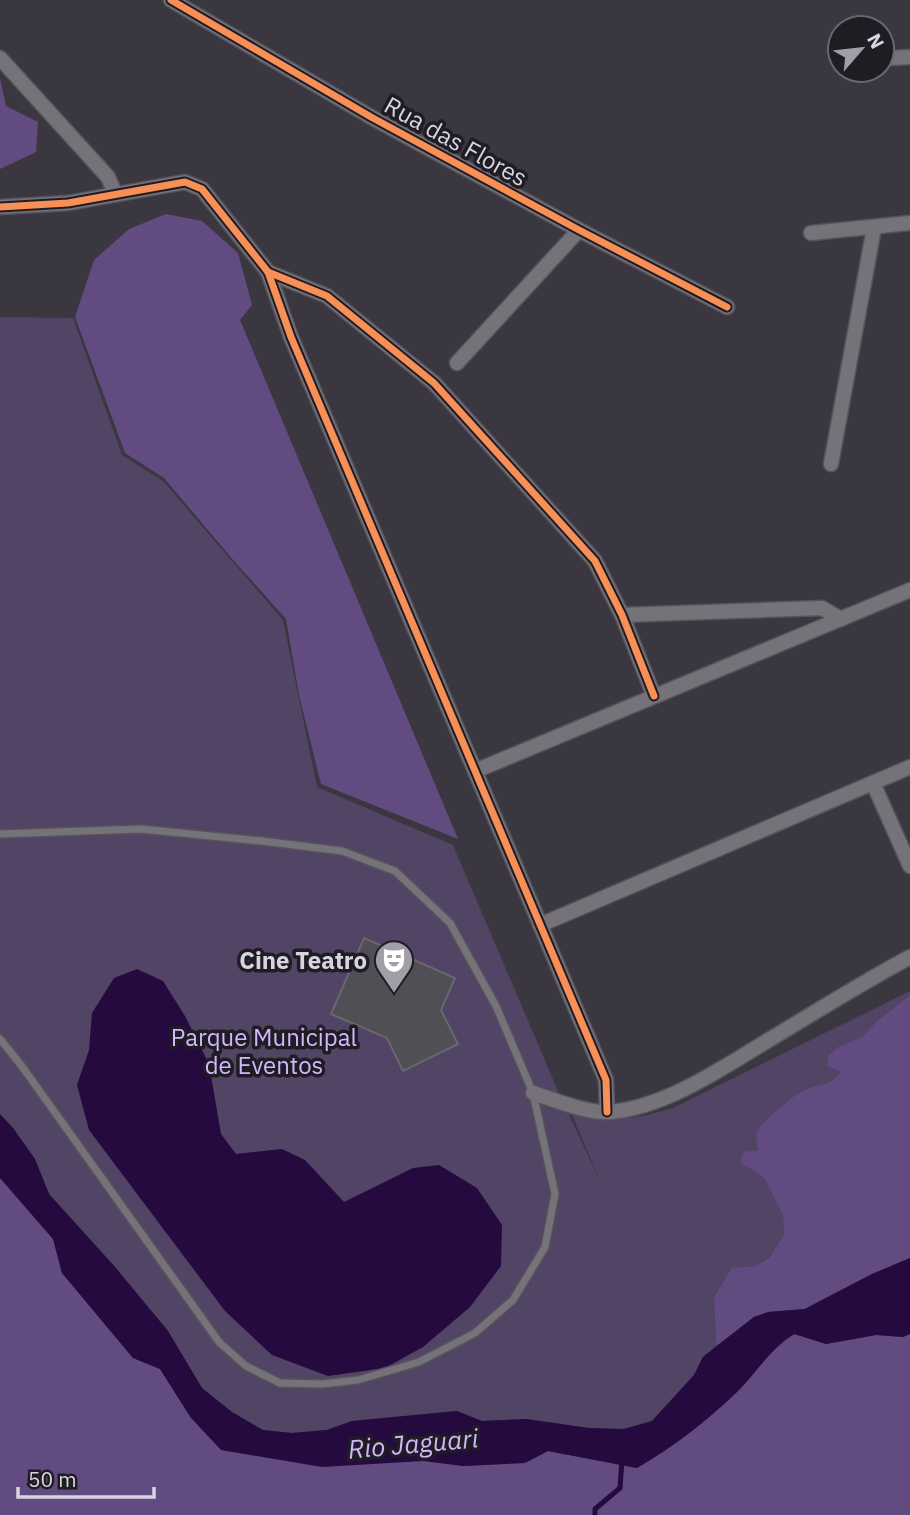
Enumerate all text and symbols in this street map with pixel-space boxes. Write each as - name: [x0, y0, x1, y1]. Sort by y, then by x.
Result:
- north arrow: [826, 14, 896, 84]
- text: N: [862, 29, 890, 53]
- street label: Rua das Flores: [379, 89, 533, 193]
- theatre icon: Cine Teatro: [373, 939, 415, 994]
- place label: Cine Teatro: [239, 944, 367, 976]
- park label: Parque Municipal de Eventos: [171, 1021, 357, 1081]
- water label: Rio Jaguari: [346, 1420, 480, 1466]
- scale bar: [18, 1456, 154, 1500]
- text: 50 m: [28, 1465, 77, 1493]

